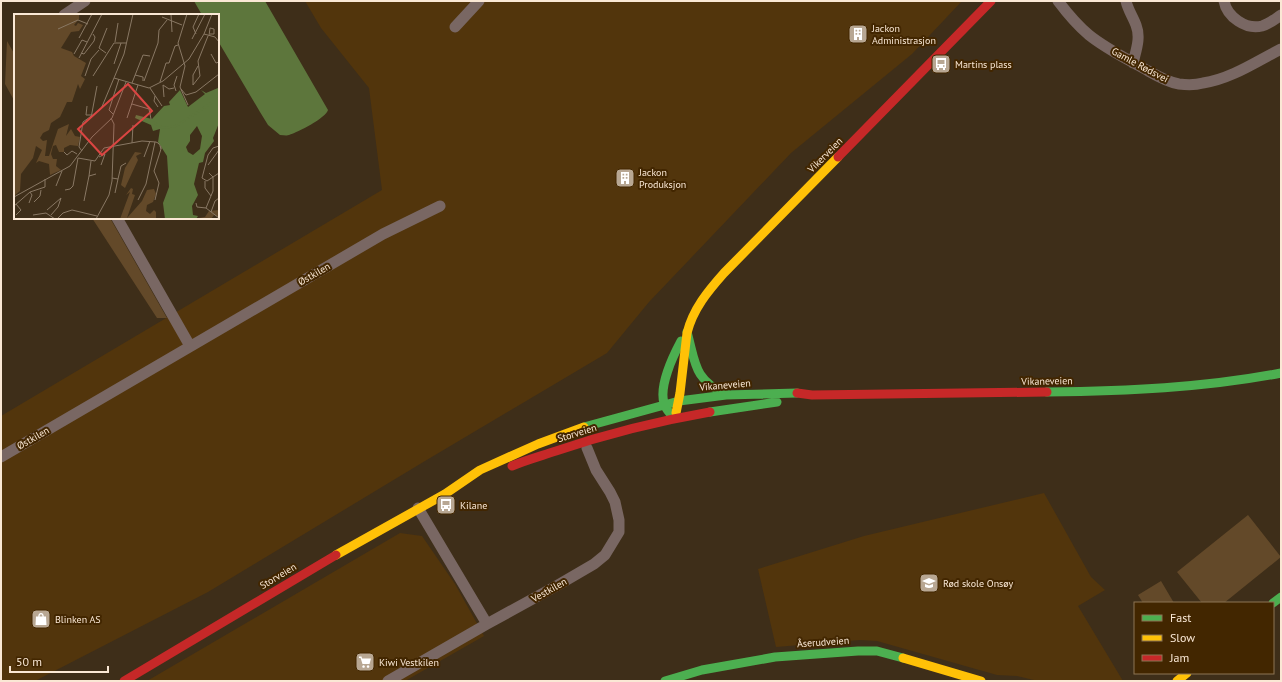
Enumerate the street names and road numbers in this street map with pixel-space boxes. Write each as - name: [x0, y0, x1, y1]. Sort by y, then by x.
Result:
- street label: Gamle Rødsvei: [1109, 45, 1171, 85]
- street label: Vikerveien: [804, 135, 845, 176]
- street label: Østkilen: [295, 260, 333, 288]
- street label: Vikaneveien: [1020, 374, 1073, 388]
- street label: Vikaneveien: [698, 376, 751, 394]
- street label: Storveien: [556, 421, 598, 445]
- street label: Østkilen: [14, 424, 52, 452]
- street label: Storveien: [257, 560, 299, 592]
- street label: Vestkilen: [528, 575, 569, 606]
- street label: Åserudveien: [796, 634, 850, 650]

